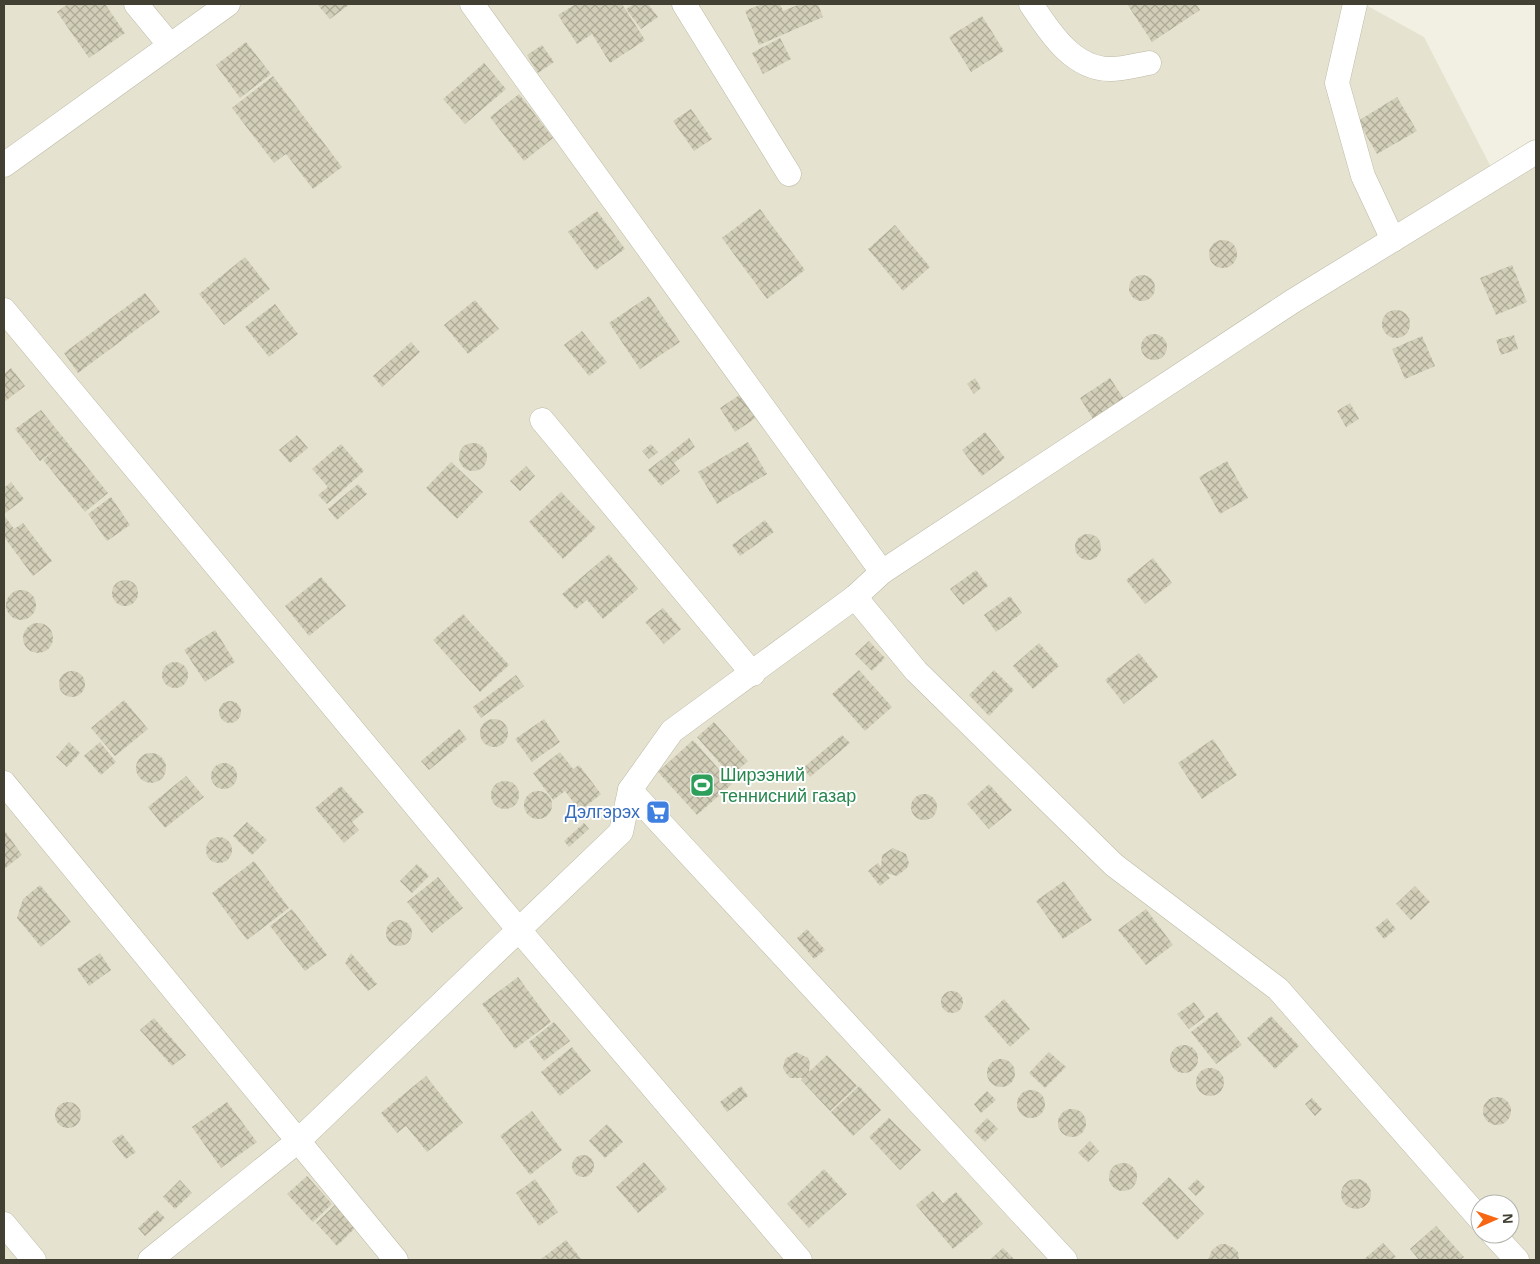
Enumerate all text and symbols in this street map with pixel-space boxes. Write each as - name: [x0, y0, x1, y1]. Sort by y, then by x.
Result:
- place label: Ширээний теннисний газар: [720, 765, 856, 806]
- sports icon: Ширээний теннисний газар: [689, 772, 715, 798]
- supermarket icon: Дэлгэрэх: [645, 799, 671, 825]
- place label: Дэлгэрэх: [565, 802, 640, 822]
- north arrow: [1470, 1194, 1520, 1244]
- text: N: [1500, 1213, 1516, 1224]

